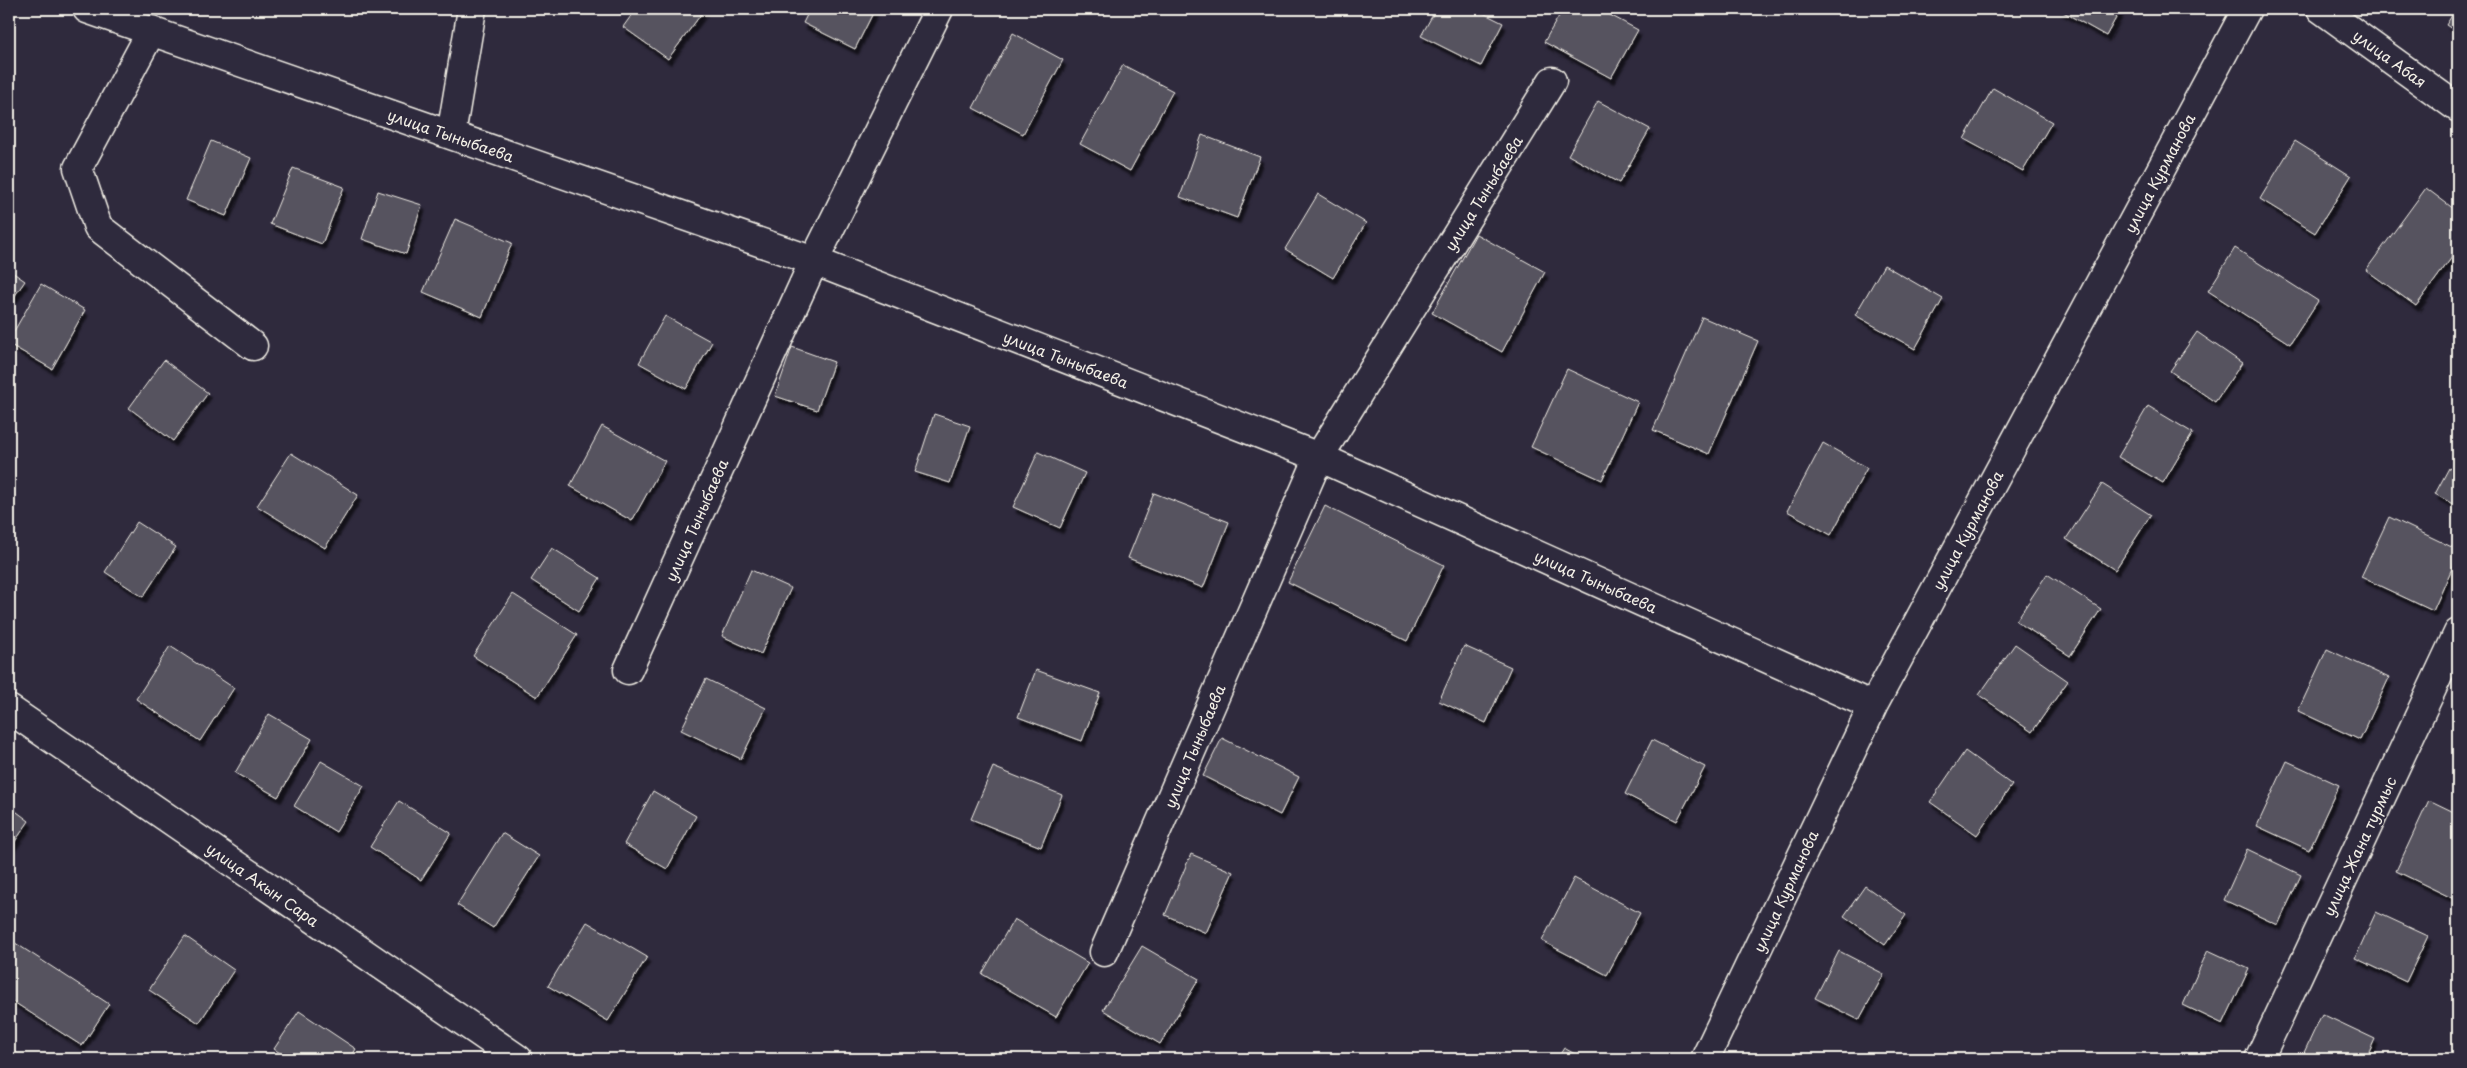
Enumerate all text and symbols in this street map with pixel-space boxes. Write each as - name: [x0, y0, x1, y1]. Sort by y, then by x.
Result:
- street label: улица Абая: [2348, 23, 2432, 93]
- street label: улица Тыныбаева: [385, 103, 518, 168]
- street label: улица Курманова: [2118, 109, 2201, 237]
- street label: улица Тыныбаева: [1438, 130, 1528, 255]
- street label: улица Тыныбаева: [1000, 325, 1132, 394]
- street label: улица Тыныбаева: [659, 454, 734, 585]
- street label: улица Курманова: [1926, 466, 2009, 594]
- street label: улица Тыныбаева: [1531, 544, 1662, 619]
- street label: улица Тыныбаева: [1158, 680, 1231, 811]
- street label: улица Жана турмыс: [2317, 772, 2402, 920]
- street label: улица Курманова: [1747, 825, 1824, 956]
- street label: улица Акын Сара: [202, 836, 325, 932]

